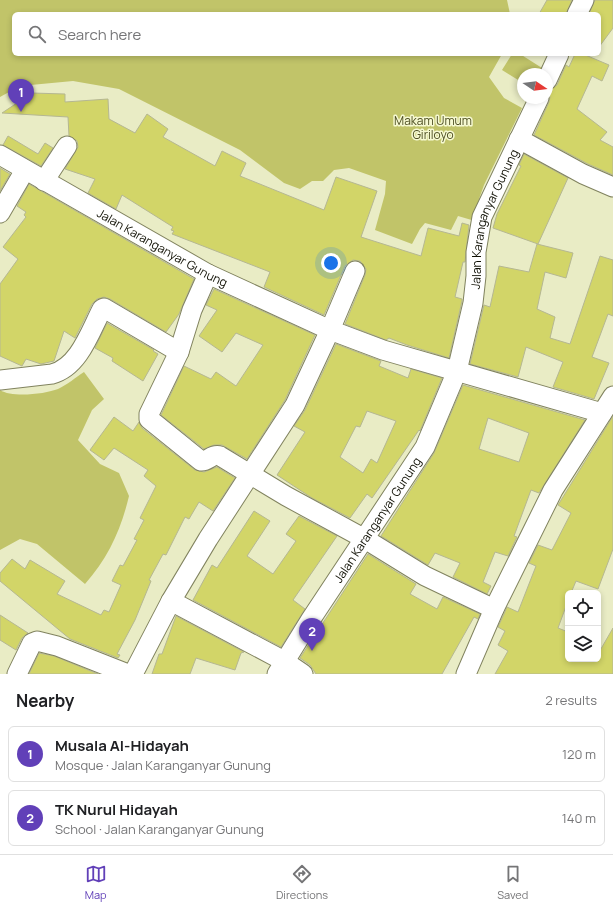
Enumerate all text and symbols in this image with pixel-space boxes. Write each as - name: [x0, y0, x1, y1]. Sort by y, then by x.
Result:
- search box: [12, 12, 601, 56]
- icon: search: [26, 23, 48, 45]
- text: Search here: [58, 24, 141, 45]
- north arrow: [517, 68, 553, 104]
- pin: 1: [8, 79, 34, 112]
- park label: Makam Umum Giriloyo: [394, 112, 472, 143]
- street label: Jalan Karanganyar Gunung: [466, 146, 522, 290]
- street label: Jalan Karanganyar Gunung: [94, 204, 231, 290]
- your location: [321, 253, 341, 273]
- street label: Jalan Karanganyar Gunung: [329, 453, 425, 586]
- map controls: [565, 590, 601, 662]
- button: locate: [565, 590, 601, 626]
- pin: 2: [299, 618, 325, 651]
- button: layers: [565, 626, 601, 662]
- text: Nearby: [16, 689, 74, 712]
- text: 2 results: [545, 691, 597, 709]
- text: Musala Al-Hidayah: [55, 735, 189, 756]
- text: 1: [27, 745, 33, 763]
- text: 120 m: [562, 745, 596, 763]
- text: Mosque · Jalan Karanganyar Gunung: [55, 756, 271, 774]
- text: TK Nurul Hidayah: [55, 799, 178, 820]
- text: 2: [26, 809, 34, 827]
- text: 140 m: [562, 809, 596, 827]
- text: School · Jalan Karanganyar Gunung: [55, 820, 264, 838]
- tab: Map: [85, 863, 107, 902]
- tab: Directions: [276, 863, 328, 902]
- tab: Saved: [497, 863, 528, 902]

